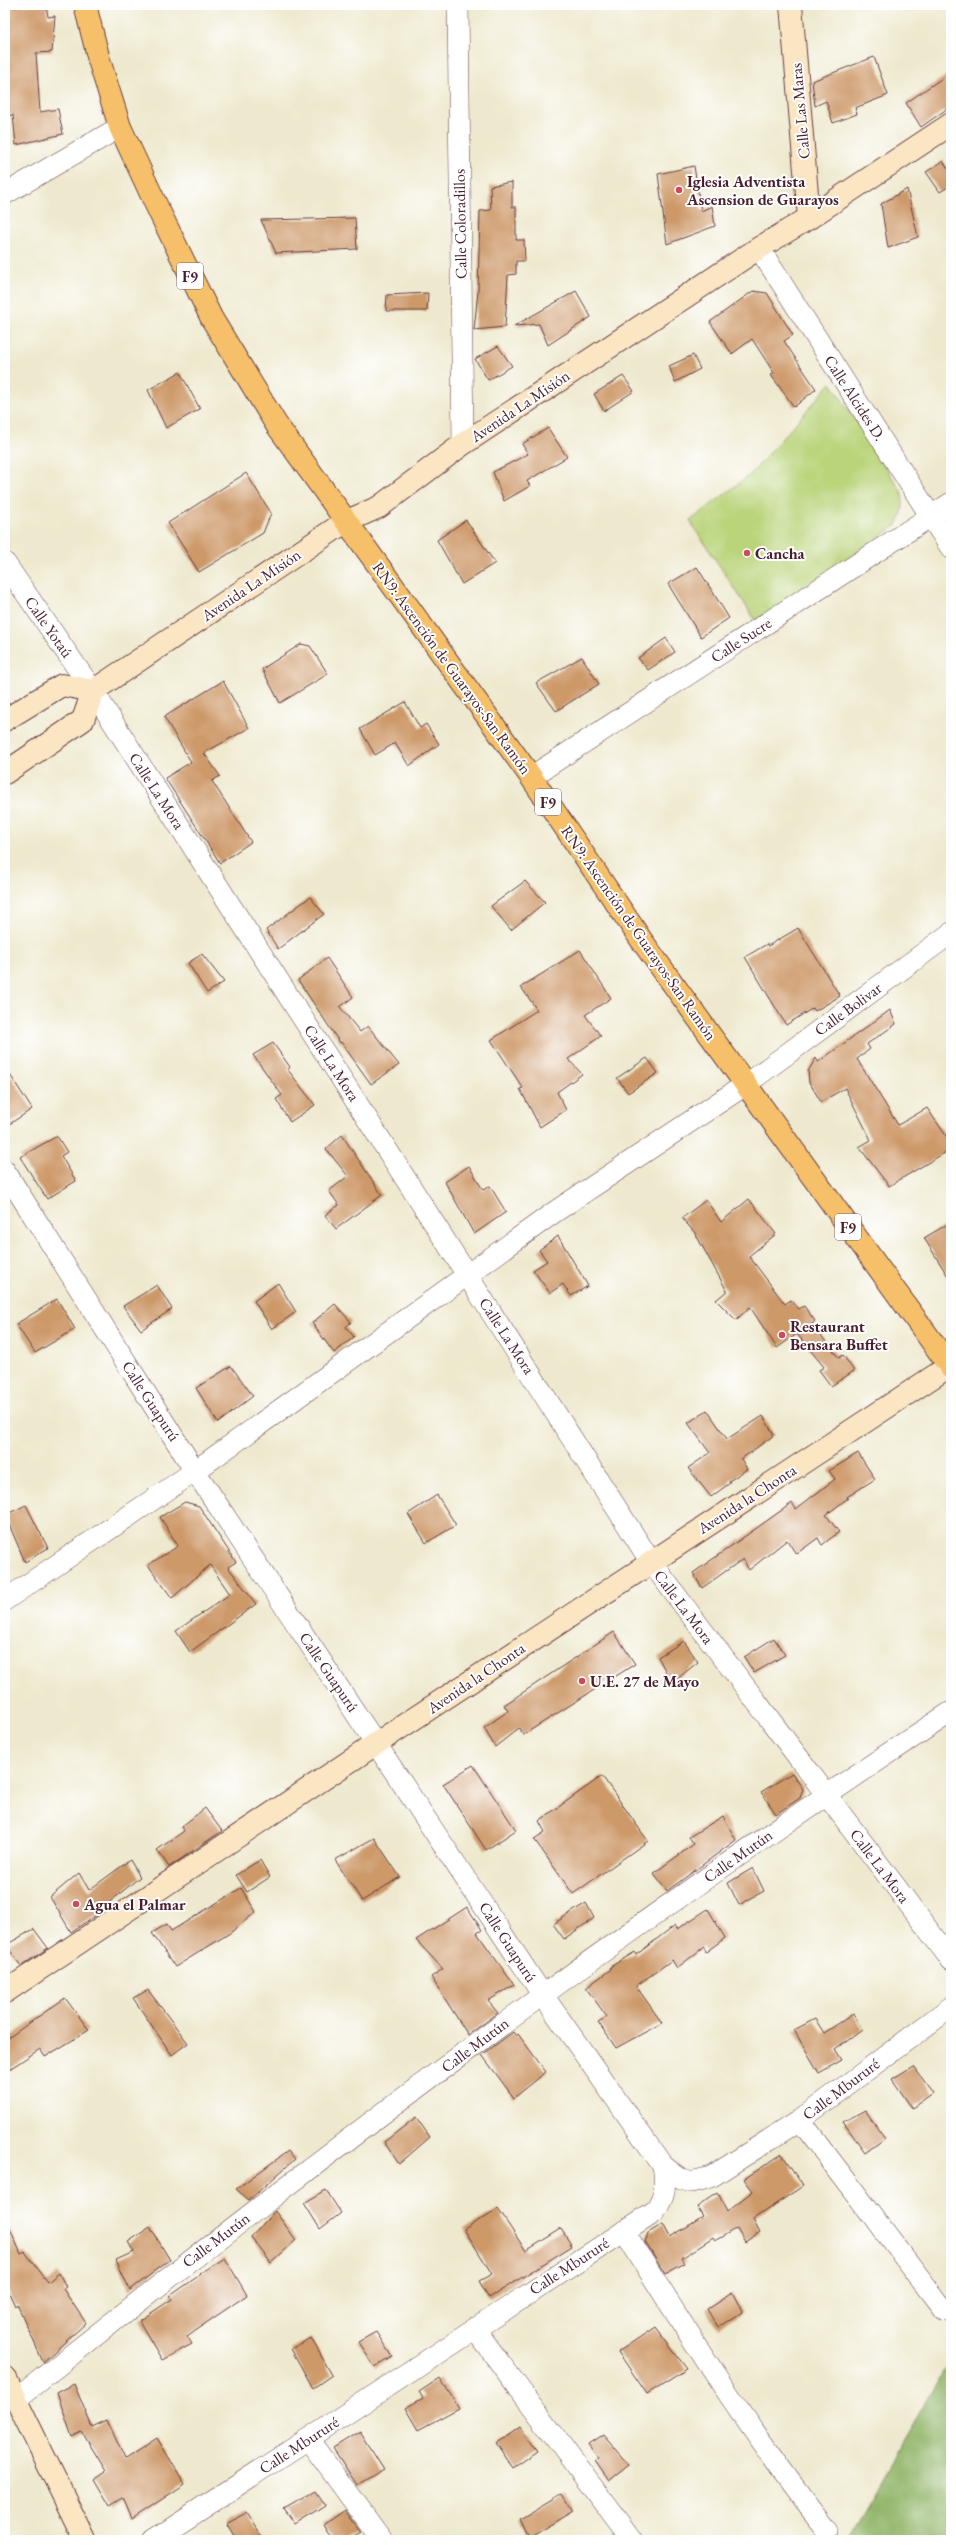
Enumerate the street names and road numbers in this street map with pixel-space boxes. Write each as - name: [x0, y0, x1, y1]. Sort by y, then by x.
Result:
- street label: Calle Las Maras: [785, 62, 815, 160]
- street label: Calle Coloradillos: [449, 169, 471, 279]
- road number: F9: [177, 263, 203, 289]
- street label: Calle Alcides D.: [819, 351, 891, 445]
- street label: Avenida La Misión: [465, 365, 574, 448]
- street label: Avenida La Misión: [196, 544, 305, 627]
- street label: RN9: Ascención de Guarayos-San Ramón: [368, 558, 537, 779]
- street label: Calle Yotaú: [20, 592, 78, 662]
- street label: Calle Sucre: [707, 613, 775, 667]
- street label: Calle La Mora: [124, 749, 190, 834]
- road number: F9: [535, 789, 561, 815]
- street label: RN9: Ascención de Guarayos-San Ramón: [556, 821, 722, 1045]
- street label: Calle Bolivar: [810, 977, 886, 1040]
- street label: Calle La Mora: [299, 1021, 365, 1106]
- road number: F9: [835, 1214, 861, 1240]
- street label: Calle La Mora: [474, 1294, 540, 1379]
- street label: Calle Guapurú: [117, 1357, 185, 1446]
- street label: Avenida la Chonta: [693, 1459, 801, 1539]
- street label: Calle La Mora: [649, 1566, 719, 1649]
- street label: Calle Guapurú: [295, 1628, 364, 1716]
- street label: Avenida la Chonta: [422, 1637, 529, 1719]
- street label: Calle Mutún: [699, 1824, 777, 1887]
- street label: Calle La Mora: [845, 1825, 915, 1908]
- street label: Calle Guapurú: [474, 1898, 542, 1987]
- street label: Calle Mutún: [437, 2012, 514, 2077]
- street label: Calle Mbururé: [798, 2053, 884, 2125]
- street label: Calle Mutún: [178, 2207, 255, 2272]
- street label: Calle Mbururé: [525, 2232, 613, 2300]
- street label: Calle Mbururé: [255, 2411, 343, 2479]

